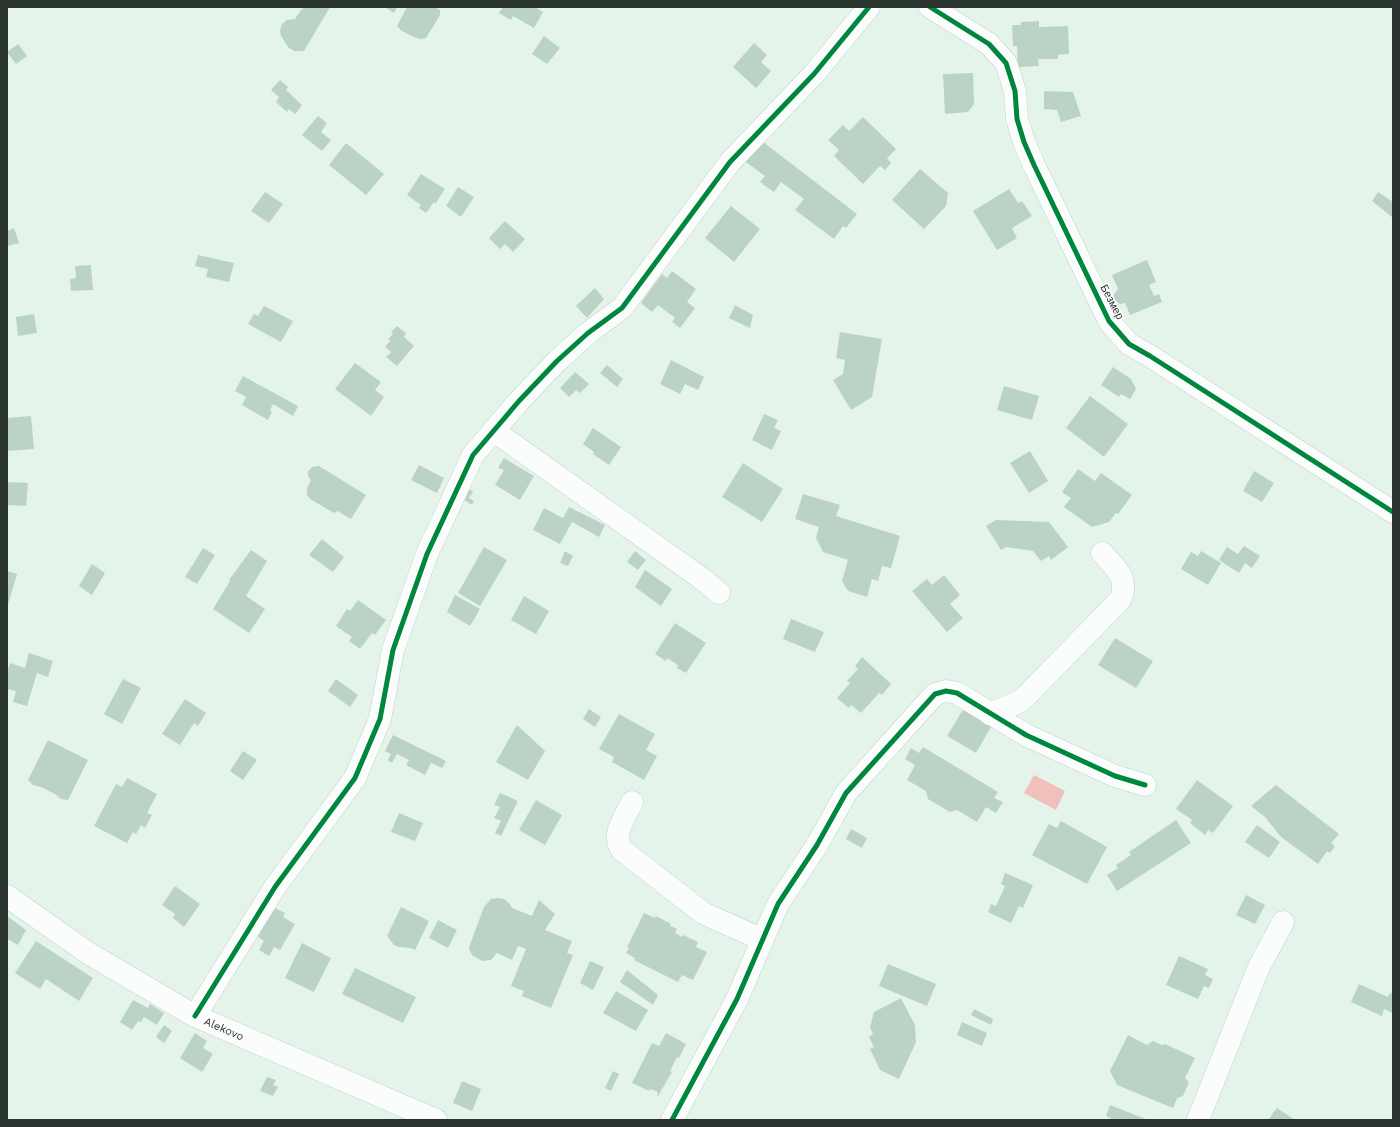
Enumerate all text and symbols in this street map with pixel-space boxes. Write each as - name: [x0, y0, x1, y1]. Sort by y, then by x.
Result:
- street label: Безмер: [1097, 282, 1127, 322]
- street label: Alekovo: [202, 1014, 246, 1043]

